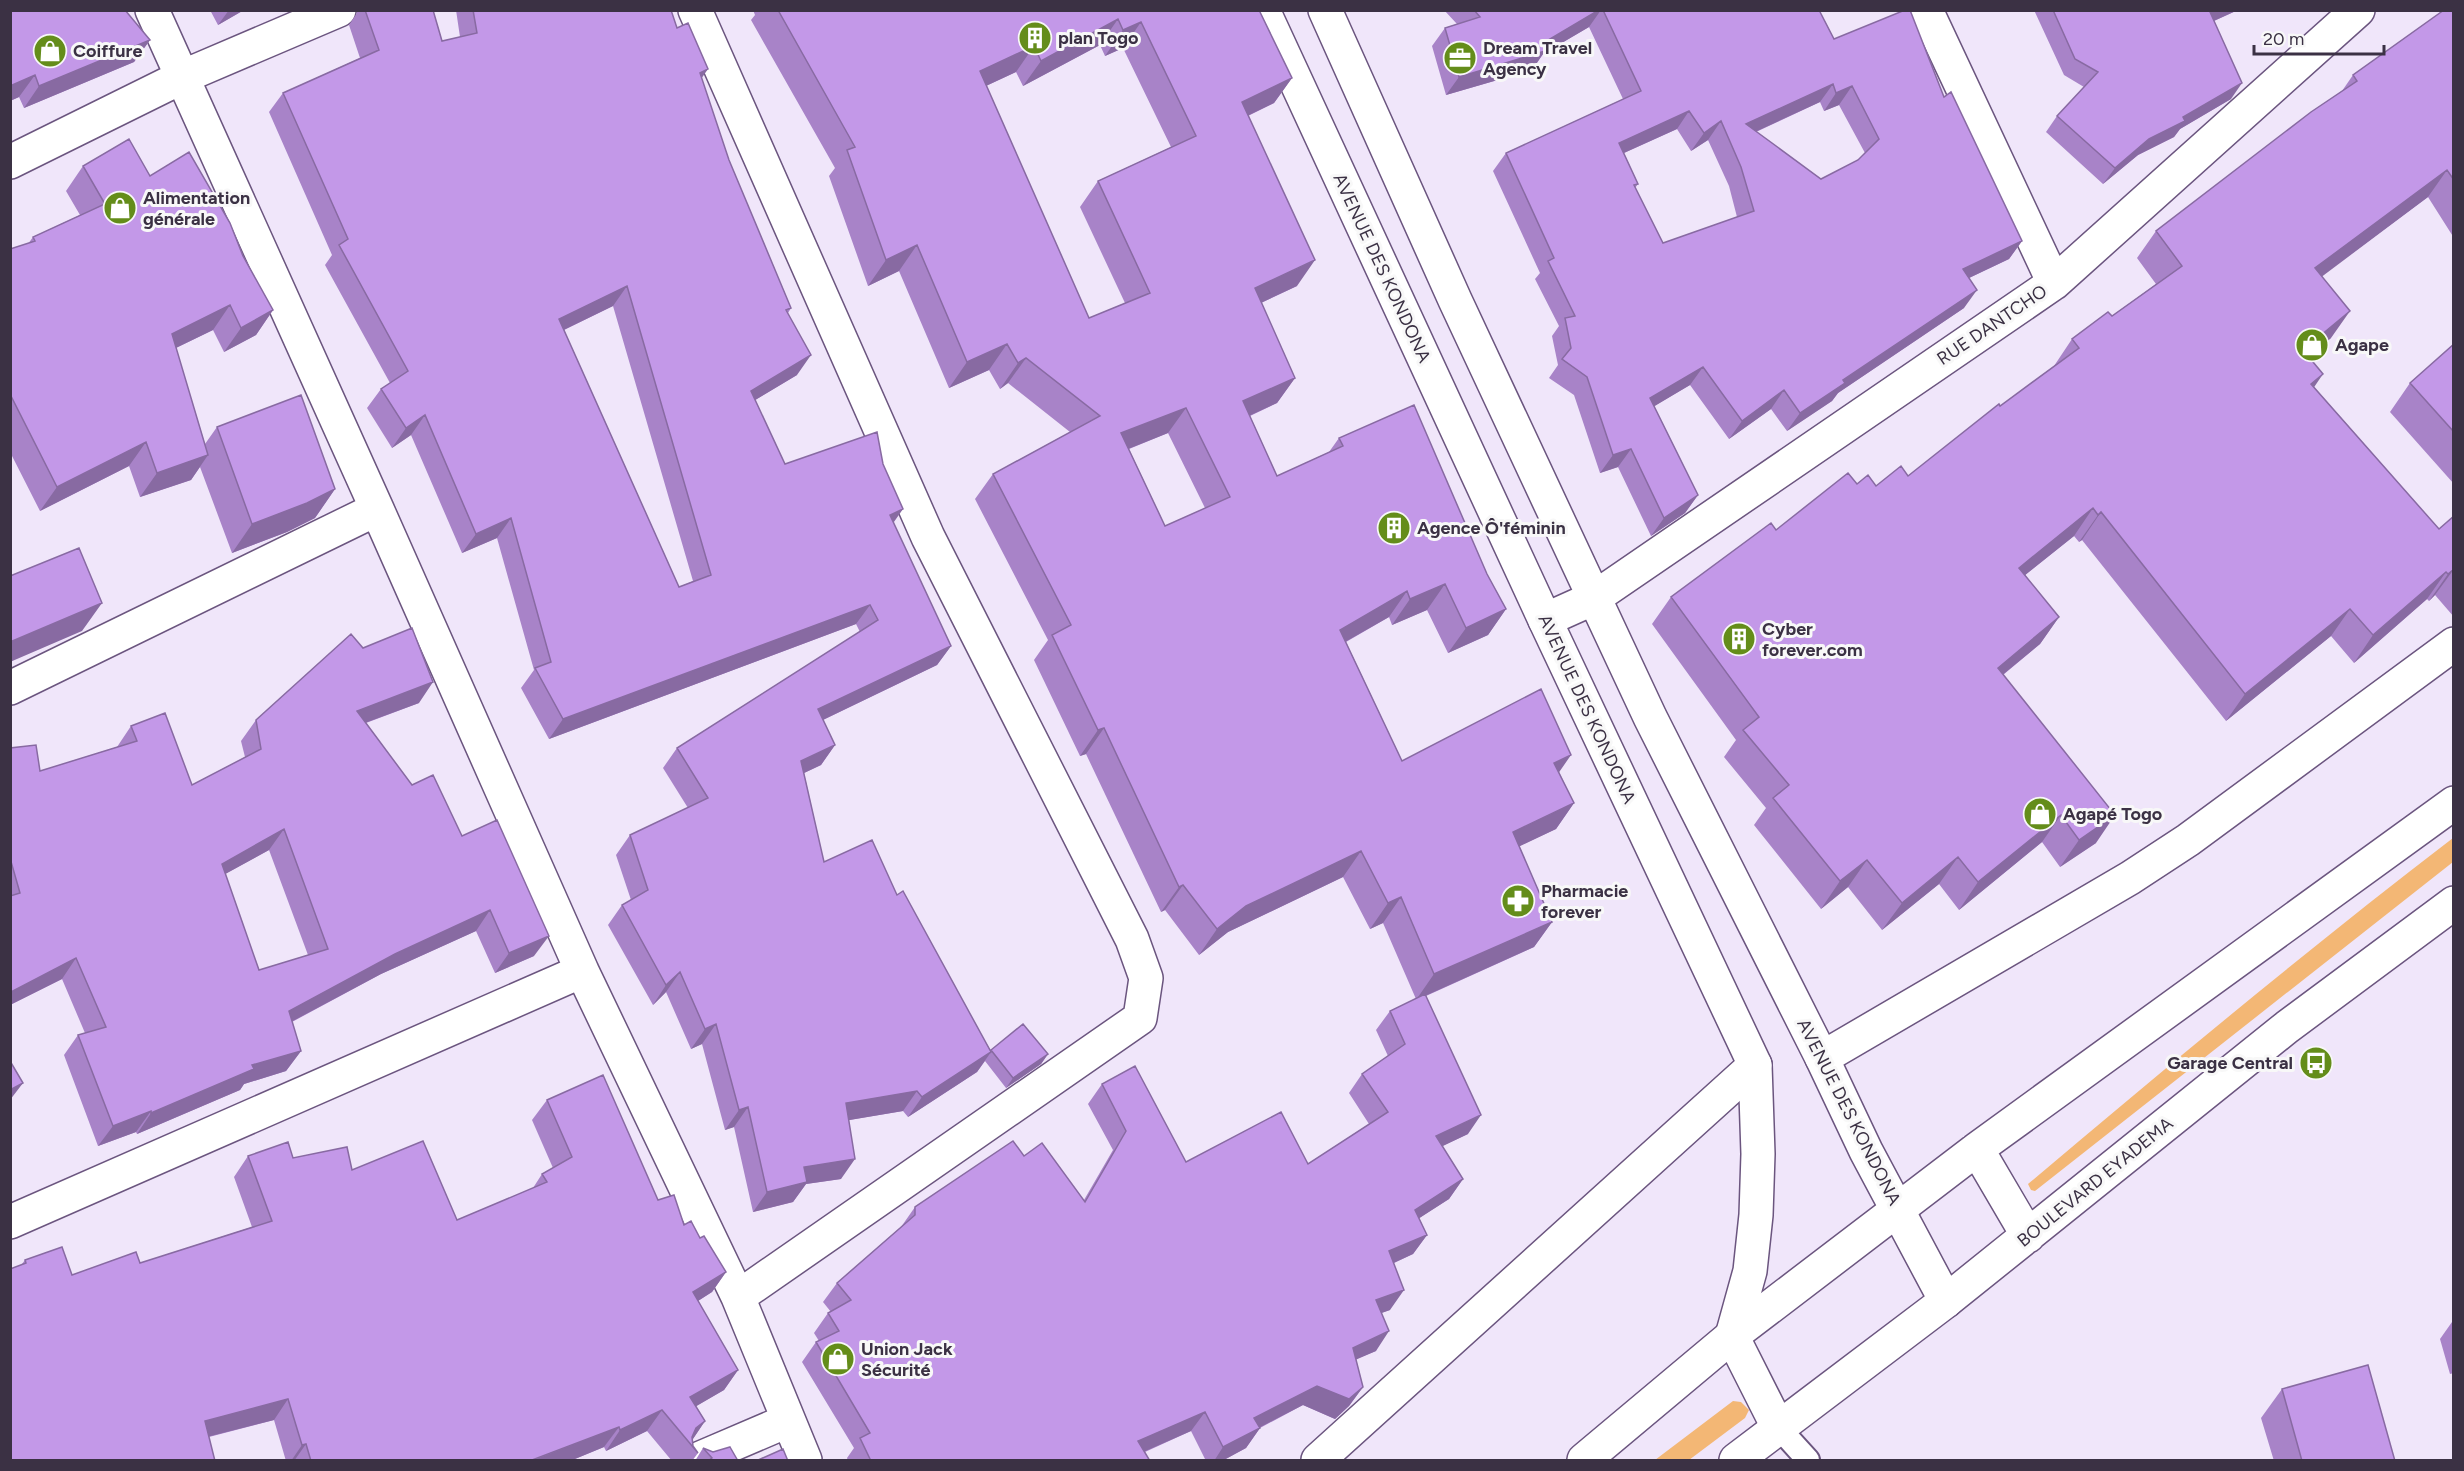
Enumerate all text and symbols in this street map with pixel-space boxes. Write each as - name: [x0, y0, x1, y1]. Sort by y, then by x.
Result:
- scale bar: [2254, 18, 2384, 56]
- building icon: plan Togo: [1017, 20, 1053, 56]
- place label: plan Togo: [1058, 27, 1138, 49]
- text: 20 m: [2263, 28, 2304, 50]
- shop icon: Coiffure: [32, 33, 68, 69]
- place label: Dream Travel Agency: [1483, 37, 1592, 80]
- place label: Coiffure: [73, 40, 142, 62]
- office icon: Dream Travel Agency: [1442, 40, 1478, 76]
- street label: AVENUE DES KONDONA: [1328, 170, 1436, 366]
- place label: Alimentation générale: [143, 187, 250, 230]
- shop icon: Alimentation générale: [102, 190, 138, 226]
- street label: RUE DANTCHO: [1933, 280, 2051, 370]
- shop icon: Agape: [2294, 327, 2330, 363]
- place label: Agape: [2335, 334, 2389, 356]
- building icon: Agence Ô'féminin: [1376, 510, 1412, 546]
- place label: Agence Ô'féminin: [1417, 517, 1566, 539]
- street label: AVENUE DES KONDONA: [1533, 611, 1641, 807]
- place label: Cyber forever.com: [1762, 618, 1863, 661]
- building icon: Cyber forever.com: [1721, 621, 1757, 657]
- shop icon: Agapé Togo: [2022, 796, 2058, 832]
- place label: Agapé Togo: [2063, 803, 2162, 825]
- place label: Pharmacie forever: [1541, 880, 1628, 923]
- pharmacy icon: Pharmacie forever: [1500, 883, 1536, 919]
- street label: AVENUE DES KONDONA: [1792, 1015, 1906, 1209]
- bus stop icon: Garage Central: [2298, 1045, 2334, 1081]
- place label: Garage Central: [2167, 1052, 2293, 1074]
- street label: BOULEVARD EYADEMA: [2013, 1112, 2177, 1252]
- place label: Union Jack Sécurité: [861, 1338, 953, 1381]
- shop icon: Union Jack Sécurité: [820, 1341, 856, 1377]

